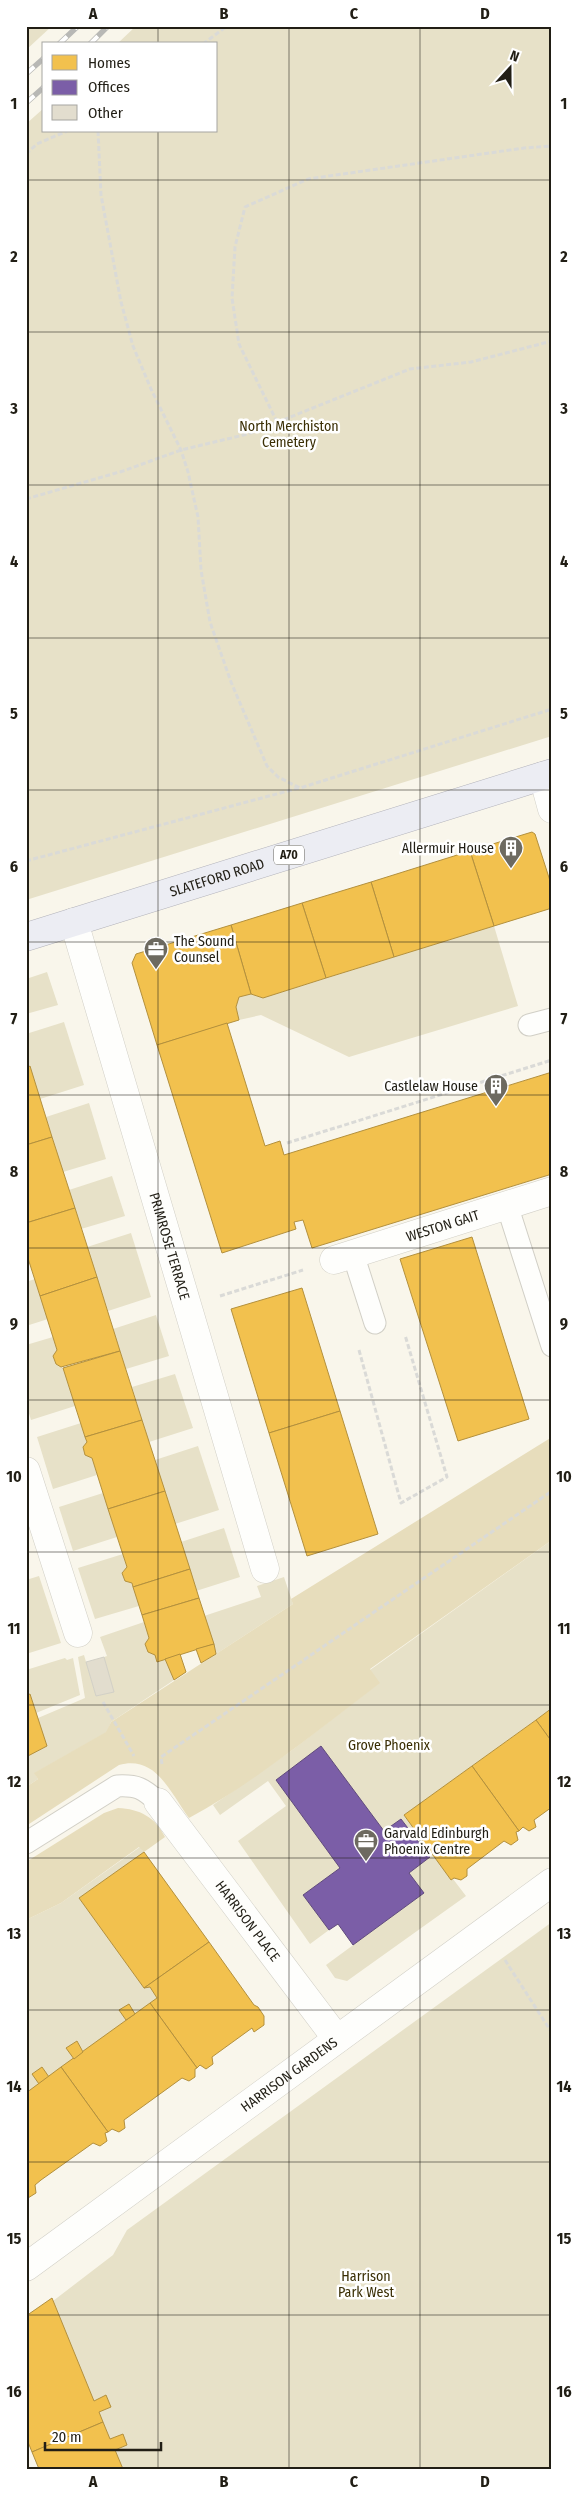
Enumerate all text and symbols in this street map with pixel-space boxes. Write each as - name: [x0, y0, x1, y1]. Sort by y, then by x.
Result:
- text: A: [88, 4, 98, 23]
- text: B: [220, 4, 229, 23]
- text: C: [350, 4, 359, 23]
- text: D: [480, 4, 490, 23]
- legend: [42, 42, 218, 132]
- north arrow: [486, 42, 536, 92]
- text: N: [508, 47, 521, 66]
- text: Homes: [88, 54, 130, 72]
- text: Offices: [88, 78, 130, 96]
- text: 1: [11, 94, 17, 113]
- text: 1: [561, 94, 567, 113]
- text: Other: [88, 104, 124, 122]
- text: 2: [9, 247, 18, 266]
- text: 2: [559, 247, 568, 266]
- text: 3: [9, 399, 18, 418]
- text: 3: [559, 399, 568, 418]
- park label: North Merchiston Cemetery: [239, 418, 339, 451]
- text: 4: [10, 552, 18, 571]
- text: 4: [560, 552, 568, 571]
- text: 5: [10, 704, 18, 723]
- text: 5: [560, 704, 568, 723]
- building icon: Allermuir House: [498, 835, 524, 869]
- place label: Allermuir House: [402, 840, 494, 857]
- road number: A70: [274, 846, 304, 864]
- street label: SLATEFORD ROAD: [168, 855, 267, 901]
- text: 6: [10, 857, 18, 876]
- text: 6: [560, 857, 568, 876]
- place label: The Sound Counsel: [174, 933, 235, 966]
- office icon: The Sound Counsel: [143, 936, 169, 970]
- text: 7: [11, 1009, 18, 1028]
- text: 7: [561, 1009, 568, 1028]
- building icon: Castlelaw House: [483, 1073, 509, 1107]
- place label: Castlelaw House: [384, 1078, 478, 1095]
- text: 8: [10, 1162, 19, 1181]
- text: 8: [560, 1162, 569, 1181]
- street label: PRIMROSE TERRACE: [145, 1191, 193, 1302]
- street label: WESTON GAIT: [404, 1206, 482, 1246]
- text: 9: [10, 1314, 18, 1333]
- text: 9: [560, 1314, 568, 1333]
- text: 10: [6, 1467, 22, 1486]
- text: 10: [556, 1467, 572, 1486]
- text: 11: [7, 1619, 21, 1638]
- text: 11: [557, 1619, 571, 1638]
- park label: Grove Phoenix: [348, 1737, 431, 1754]
- text: 12: [7, 1772, 22, 1791]
- text: 12: [557, 1772, 572, 1791]
- place label: Garvald Edinburgh Phoenix Centre: [384, 1825, 489, 1858]
- office icon: Garvald Edinburgh Phoenix Centre: [353, 1828, 379, 1862]
- street label: HARRISON PLACE: [211, 1877, 284, 1965]
- text: 13: [7, 1924, 22, 1943]
- text: 13: [557, 1924, 572, 1943]
- street label: HARRISON GARDENS: [238, 2034, 341, 2116]
- text: 14: [7, 2077, 22, 2096]
- text: 14: [557, 2077, 572, 2096]
- text: 15: [7, 2229, 21, 2248]
- text: 15: [557, 2229, 571, 2248]
- park label: Harrison Park West: [338, 2268, 394, 2301]
- text: 16: [6, 2382, 22, 2401]
- text: 16: [556, 2382, 572, 2401]
- scale bar: [45, 2420, 161, 2452]
- text: 20 m: [52, 2428, 82, 2446]
- text: A: [88, 2472, 98, 2491]
- text: B: [220, 2472, 229, 2491]
- text: C: [350, 2472, 359, 2491]
- text: D: [480, 2472, 490, 2491]

